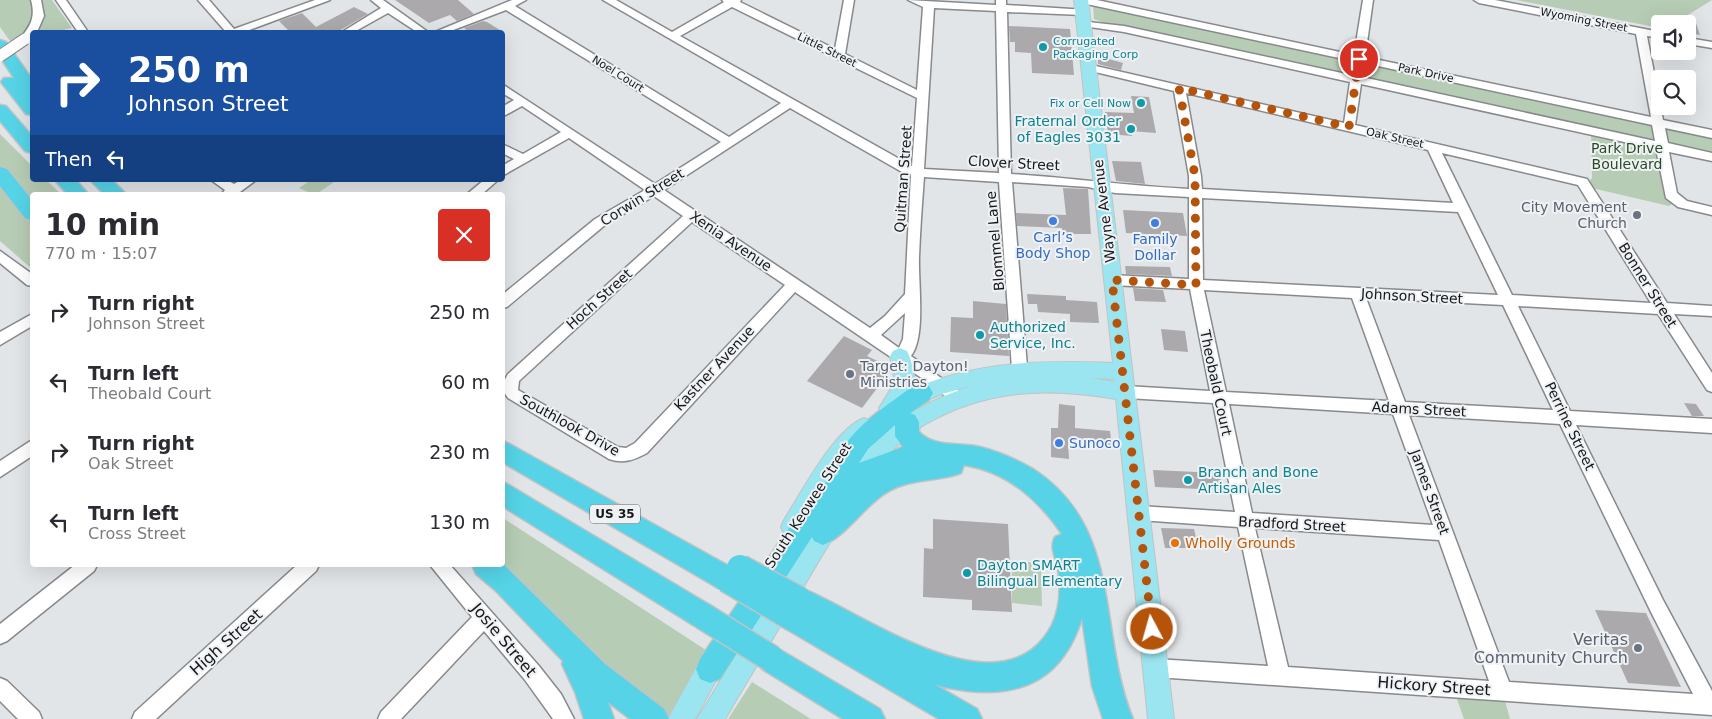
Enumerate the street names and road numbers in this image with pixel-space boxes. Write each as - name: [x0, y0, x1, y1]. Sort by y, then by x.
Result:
- street label: Wyoming Street: [1539, 5, 1629, 35]
- street label: Little Street: [795, 30, 859, 70]
- street label: Noel Court: [590, 53, 647, 95]
- street label: Park Drive: [1397, 61, 1455, 85]
- street label: Quitman Street: [891, 124, 915, 233]
- street label: Oak Street: [1365, 125, 1426, 151]
- street label: Clover Street: [968, 153, 1061, 173]
- street label: Wayne Avenue: [1090, 159, 1118, 263]
- street label: Corwin Street: [597, 165, 687, 229]
- street label: Blommel Lane: [983, 190, 1007, 292]
- street label: Xenia Avenue: [687, 208, 775, 274]
- street label: Bonner Street: [1615, 240, 1681, 331]
- street label: Hoch Street: [563, 265, 635, 333]
- street label: Johnson Street: [1360, 285, 1464, 307]
- street label: Kastner Avenue: [671, 322, 757, 414]
- street label: Theobald Court: [1197, 328, 1235, 438]
- street label: Perrine Street: [1542, 379, 1598, 473]
- street label: Southlook Drive: [517, 391, 623, 459]
- street label: Adams Street: [1371, 399, 1467, 419]
- street label: South Keowee Street: [761, 439, 855, 571]
- street label: James Street: [1407, 446, 1453, 537]
- road number: US 35: [590, 504, 640, 524]
- street label: Bradford Street: [1238, 513, 1347, 535]
- street label: Josie Street: [467, 598, 540, 681]
- street label: High Street: [186, 605, 266, 679]
- street label: Hickory Street: [1377, 673, 1491, 699]

